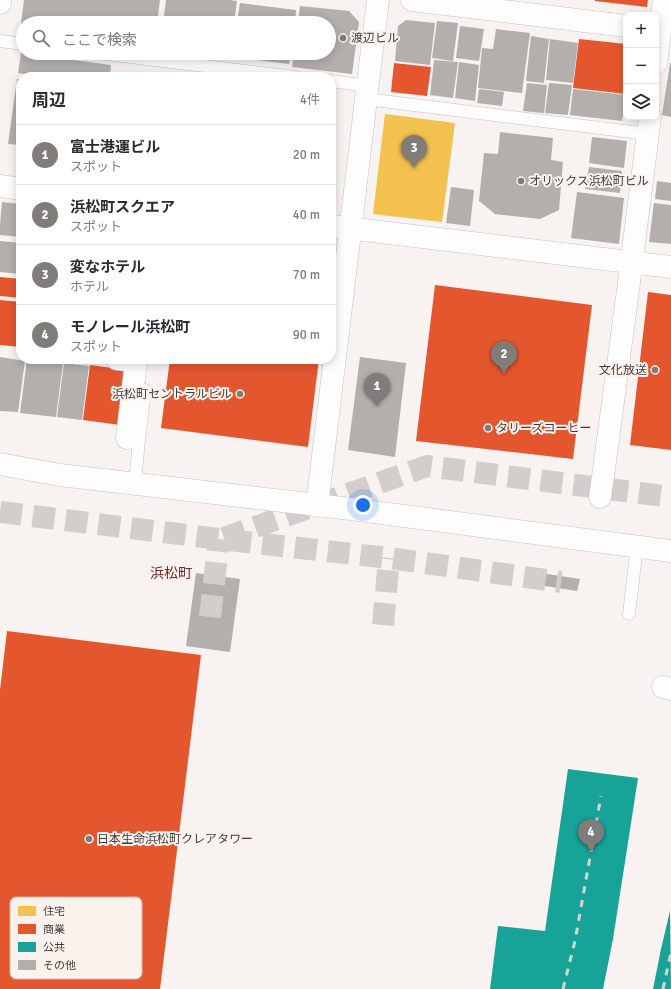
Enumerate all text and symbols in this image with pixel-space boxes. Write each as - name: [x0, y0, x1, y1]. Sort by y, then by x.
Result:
- map controls: [623, 12, 659, 120]
- button: +: [623, 12, 659, 48]
- search box: [16, 16, 336, 60]
- icon: search: [30, 27, 52, 49]
- text: ここで検索: [62, 31, 137, 49]
- place label: 渡辺ビル: [351, 31, 399, 46]
- marker: 渡辺ビル: [338, 33, 348, 43]
- button: −: [623, 48, 659, 84]
- button: layers: [623, 84, 659, 120]
- text: 周辺: [32, 90, 66, 111]
- text: 4件: [300, 92, 320, 108]
- pin: 3: [401, 135, 427, 168]
- text: 富士港運ビル: [70, 138, 160, 156]
- text: 1: [41, 147, 49, 163]
- text: 20 m: [293, 147, 320, 163]
- text: スポット: [70, 159, 122, 175]
- place label: オリックス浜松町ビル: [529, 174, 649, 189]
- marker: オリックス浜松町ビル: [516, 176, 526, 186]
- text: 浜松町スクエア: [70, 198, 175, 216]
- text: 2: [41, 207, 49, 223]
- text: 40 m: [293, 207, 320, 223]
- text: スポット: [70, 219, 122, 235]
- text: 変なホテル: [70, 258, 145, 276]
- text: 3: [41, 267, 49, 283]
- text: 70 m: [293, 267, 320, 283]
- text: ホテル: [70, 279, 109, 295]
- text: モノレール浜松町: [70, 318, 190, 336]
- text: 4: [41, 327, 49, 343]
- text: 90 m: [293, 327, 320, 343]
- text: スポット: [70, 339, 122, 355]
- pin: 2: [491, 341, 517, 374]
- place label: 文化放送: [599, 363, 647, 378]
- marker: 文化放送: [650, 365, 660, 375]
- pin: 1: [364, 373, 390, 406]
- place label: 浜松町セントラルビル: [112, 387, 232, 402]
- marker: 浜松町セントラルビル: [235, 389, 245, 399]
- place label: タリーズコーヒー: [496, 421, 591, 436]
- marker: タリーズコーヒー: [483, 423, 493, 433]
- your location: [353, 495, 373, 515]
- district label: 浜松町: [150, 565, 192, 582]
- pin: 4: [578, 819, 604, 852]
- place label: 日本生命浜松町クレアタワー: [97, 832, 253, 847]
- marker: 日本生命浜松町クレアタワー: [84, 834, 94, 844]
- legend: [10, 897, 142, 979]
- text: 住宅: [43, 905, 65, 918]
- text: 商業: [43, 923, 65, 936]
- text: 公共: [43, 941, 65, 954]
- text: その他: [43, 959, 76, 972]

